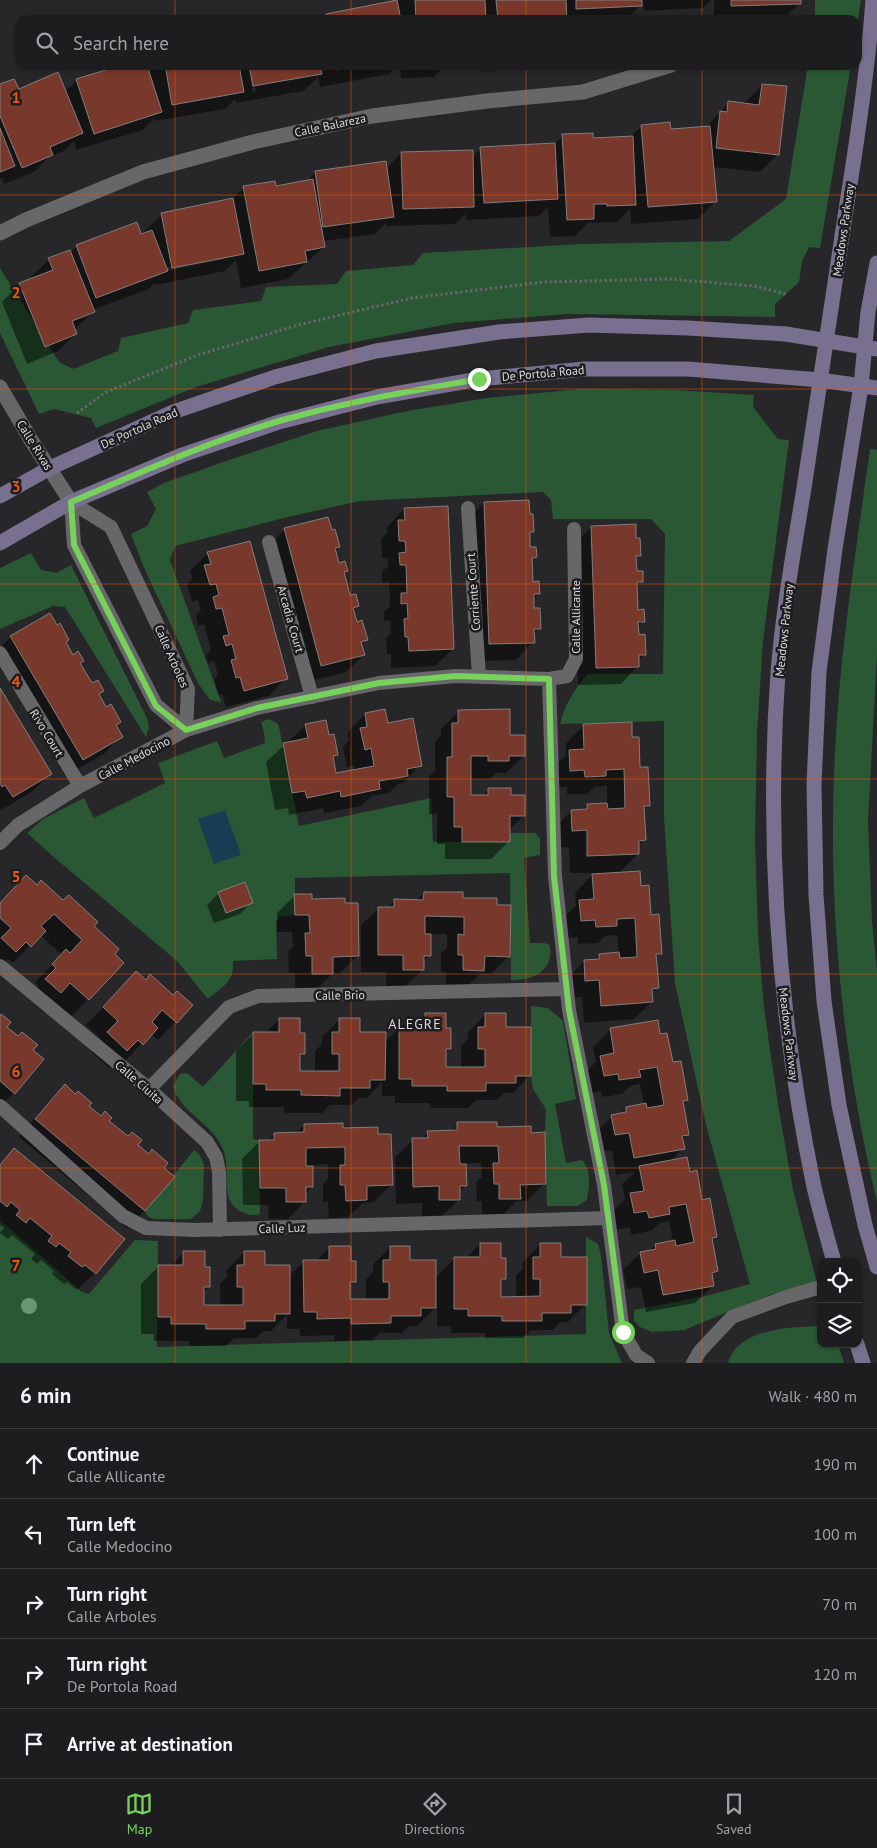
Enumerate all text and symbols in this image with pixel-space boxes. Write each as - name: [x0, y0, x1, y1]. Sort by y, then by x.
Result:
- search box: [15, 15, 862, 70]
- icon: search: [33, 29, 61, 57]
- text: Search here: [73, 31, 169, 55]
- text: 1: [11, 87, 21, 107]
- street label: Calle Balareza: [293, 110, 367, 140]
- street label: Meadows Parkway: [829, 182, 857, 277]
- text: 2: [11, 282, 21, 302]
- street label: De Portola Road: [501, 362, 585, 384]
- route end: [468, 368, 491, 391]
- street label: De Portola Road: [98, 404, 180, 452]
- street label: Calle Rivas: [14, 417, 56, 473]
- text: 3: [11, 476, 21, 496]
- street label: Corriente Court: [463, 553, 483, 631]
- street label: Calle Allicante: [568, 580, 583, 654]
- street label: Meadows Parkway: [772, 582, 796, 677]
- street label: Arcadia Court: [274, 584, 308, 654]
- street label: Calle Arboles: [151, 622, 193, 690]
- text: 4: [11, 671, 21, 691]
- street label: Rivo Court: [27, 706, 67, 760]
- street label: Calle Medocino: [96, 733, 172, 783]
- text: 5: [11, 866, 21, 886]
- street label: Calle Brio: [315, 987, 365, 1003]
- street label: Meadows Parkway: [776, 987, 802, 1082]
- district label: ALEGRE: [388, 1015, 442, 1033]
- street label: Calle Ciuita: [112, 1057, 166, 1107]
- text: 6: [11, 1061, 21, 1081]
- street label: Calle Luz: [258, 1220, 306, 1236]
- text: 7: [11, 1255, 21, 1275]
- map controls: [817, 1258, 862, 1348]
- button: locate: [817, 1258, 862, 1303]
- button: layers: [817, 1303, 862, 1348]
- route start: [612, 1321, 635, 1344]
- text: 6 min: [20, 1382, 71, 1409]
- text: Walk · 480 m: [768, 1386, 857, 1406]
- text: Continue: [67, 1442, 139, 1466]
- icon: ahead: [20, 1450, 48, 1478]
- text: 190 m: [814, 1454, 857, 1474]
- text: Calle Allicante: [67, 1466, 165, 1486]
- text: Turn left: [67, 1512, 136, 1536]
- icon: left: [20, 1520, 48, 1548]
- text: 100 m: [814, 1524, 857, 1544]
- text: Calle Medocino: [67, 1536, 172, 1556]
- text: Turn right: [67, 1582, 147, 1606]
- icon: right: [20, 1590, 48, 1618]
- text: 70 m: [822, 1594, 857, 1614]
- text: Calle Arboles: [67, 1606, 157, 1626]
- text: Turn right: [67, 1652, 147, 1676]
- icon: right: [20, 1660, 48, 1688]
- text: 120 m: [814, 1664, 857, 1684]
- text: De Portola Road: [67, 1676, 177, 1696]
- icon: arrive: [20, 1730, 48, 1758]
- text: Arrive at destination: [67, 1732, 233, 1756]
- tab: Map: [125, 1790, 153, 1838]
- tab: Directions: [404, 1790, 465, 1838]
- tab: Saved: [716, 1790, 752, 1838]

